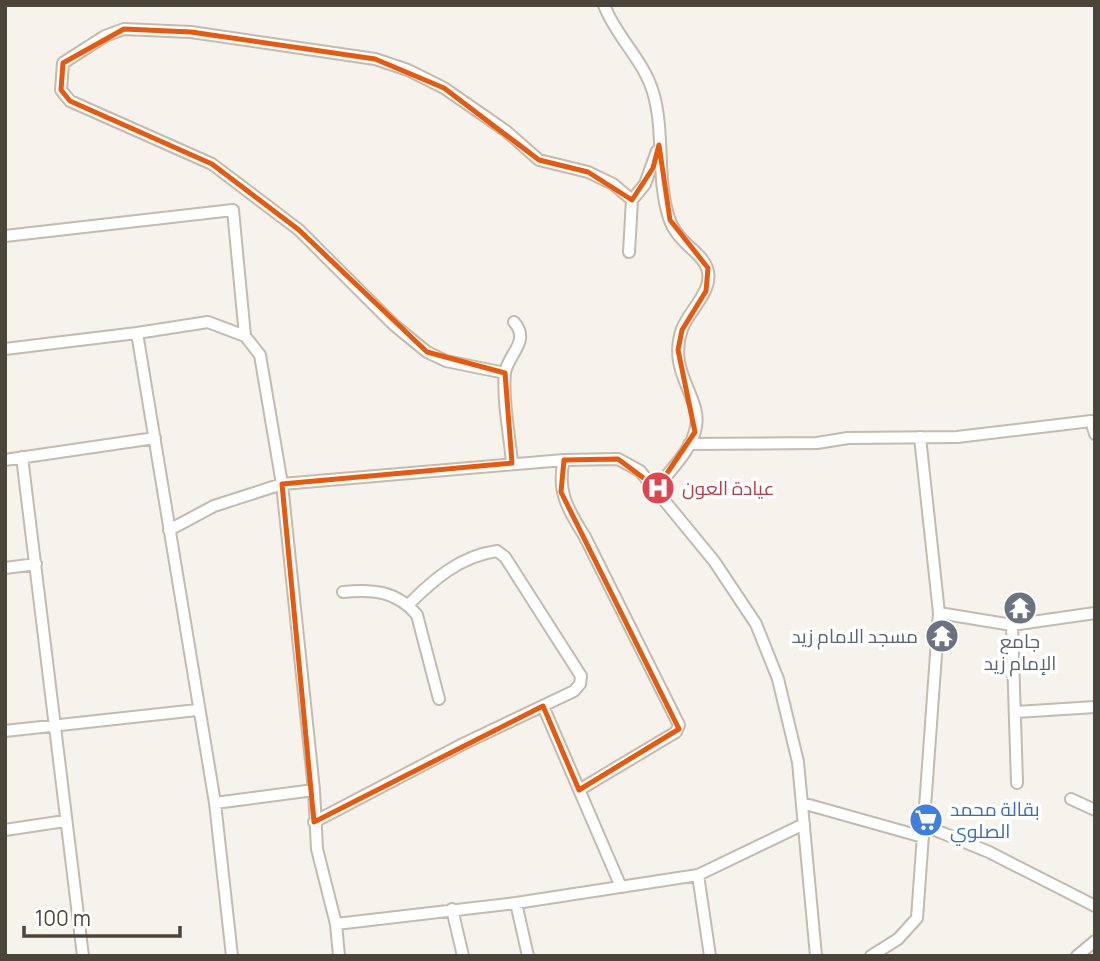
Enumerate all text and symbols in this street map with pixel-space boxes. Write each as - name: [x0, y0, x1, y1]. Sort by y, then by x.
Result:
- hospital icon: عيادة العون: [639, 469, 677, 507]
- place label: عيادة العون: [682, 475, 775, 501]
- temple icon: جامع الإمام زيد: [1001, 589, 1039, 627]
- temple icon: مسجد الامام زيد: [923, 617, 961, 655]
- place label: مسجد الامام زيد: [791, 623, 918, 650]
- place label: جامع الإمام زيد: [984, 628, 1056, 677]
- place label: بقالة محمد الصلوي: [950, 796, 1039, 846]
- supermarket icon: بقالة محمد الصلوي: [907, 801, 945, 839]
- scale bar: [24, 894, 180, 938]
- text: 100 m: [35, 904, 91, 932]

